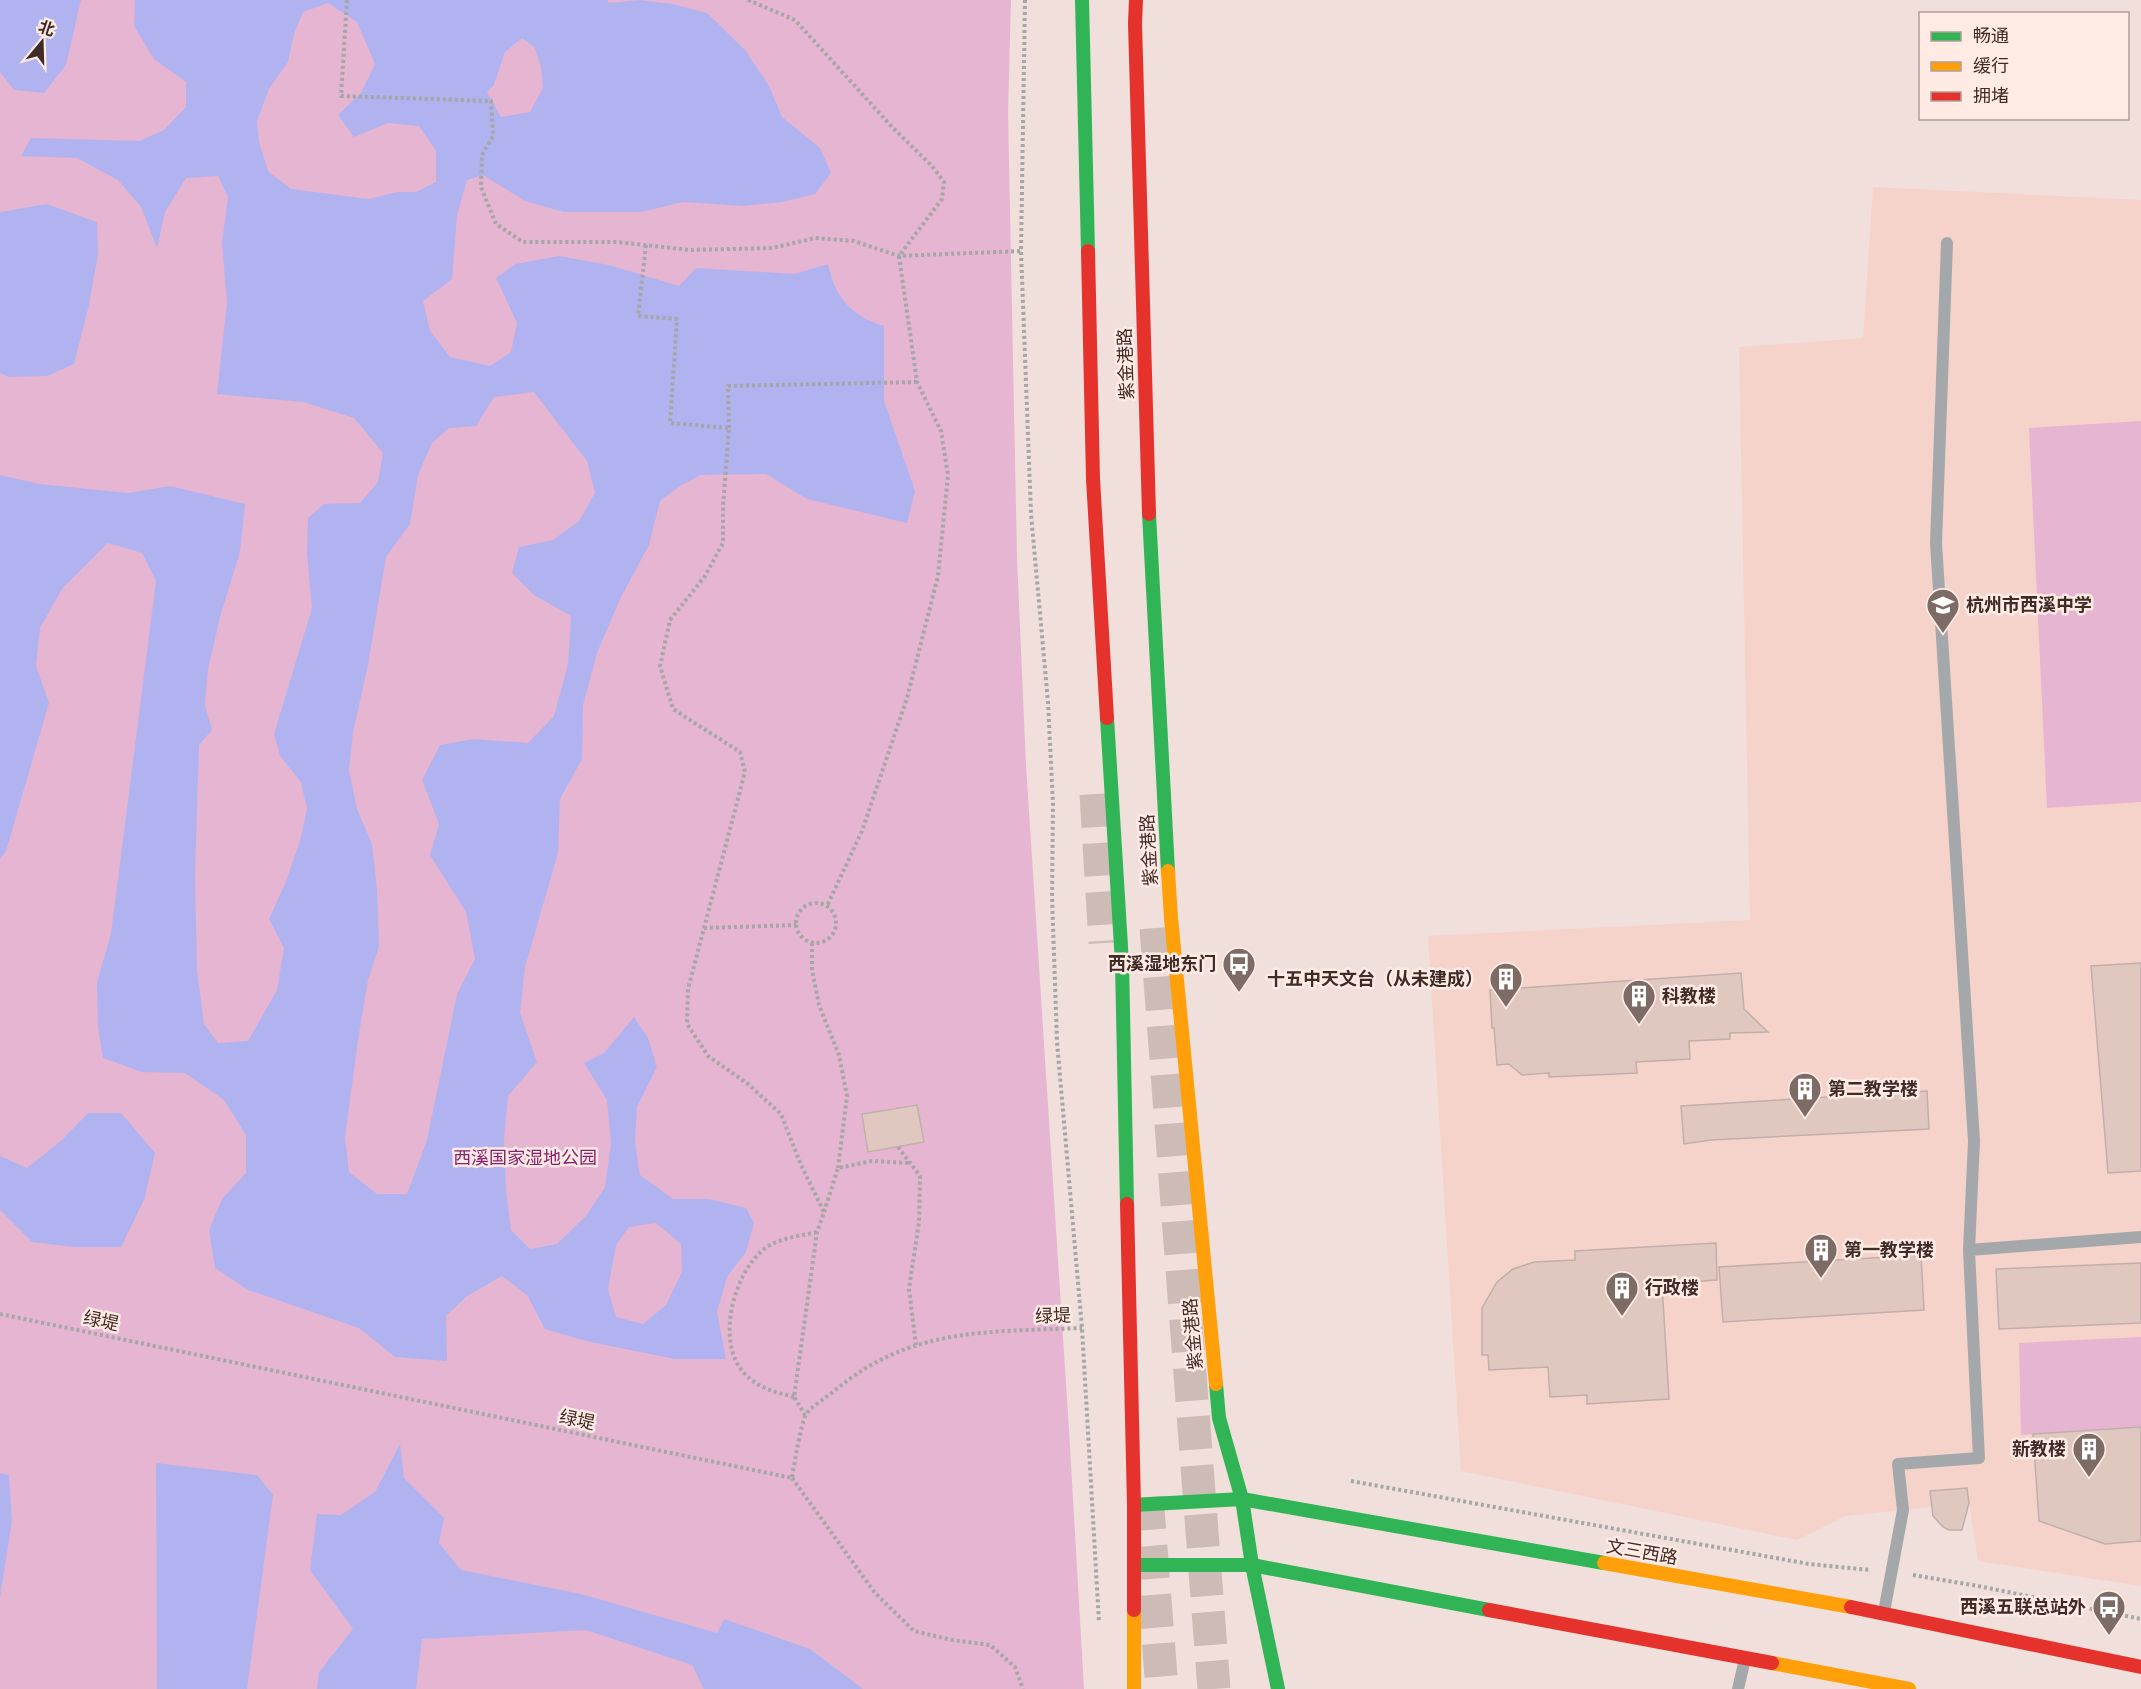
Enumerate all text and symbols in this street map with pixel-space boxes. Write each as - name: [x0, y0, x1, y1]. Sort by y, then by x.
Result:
- north arrow: [12, 12, 72, 72]
- legend: [1919, 12, 2129, 120]
- text: 北: [36, 17, 57, 40]
- text: 畅通: [1973, 25, 2009, 47]
- text: 缓行: [1973, 55, 2009, 77]
- text: 拥堵: [1973, 85, 2009, 107]
- street label: 紫金港路: [1114, 328, 1138, 400]
- school or university icon: 杭州市西溪中学: [1925, 587, 1961, 634]
- place label: 杭州市西溪中学: [1966, 594, 2092, 616]
- street label: 紫金港路: [1136, 813, 1162, 887]
- bus stop icon: 西溪湿地东门: [1221, 946, 1257, 993]
- place label: 西溪湿地东门: [1108, 953, 1216, 975]
- building icon: 十五中天文台（从未建成）: [1488, 961, 1524, 1008]
- place label: 十五中天文台（从未建成）: [1267, 968, 1483, 990]
- building icon: 科教楼: [1621, 978, 1657, 1025]
- place label: 科教楼: [1662, 985, 1716, 1007]
- building icon: 第二教学楼: [1787, 1071, 1823, 1118]
- place label: 第二教学楼: [1828, 1078, 1918, 1100]
- park label: 西溪国家湿地公园: [453, 1147, 597, 1169]
- building icon: 第一教学楼: [1803, 1232, 1839, 1279]
- place label: 第一教学楼: [1844, 1239, 1934, 1261]
- building icon: 行政楼: [1604, 1270, 1640, 1317]
- place label: 行政楼: [1645, 1277, 1699, 1299]
- street label: 紫金港路: [1179, 1297, 1207, 1371]
- street label: 绿堤: [1035, 1304, 1071, 1328]
- street label: 绿堤: [81, 1306, 121, 1336]
- street label: 绿堤: [557, 1405, 597, 1435]
- building icon: 新教楼: [2071, 1431, 2107, 1478]
- place label: 新教楼: [2012, 1438, 2066, 1460]
- street label: 文三西路: [1605, 1535, 1679, 1569]
- bus stop icon: 西溪五联总站外: [2091, 1589, 2127, 1636]
- place label: 西溪五联总站外: [1960, 1596, 2086, 1618]

